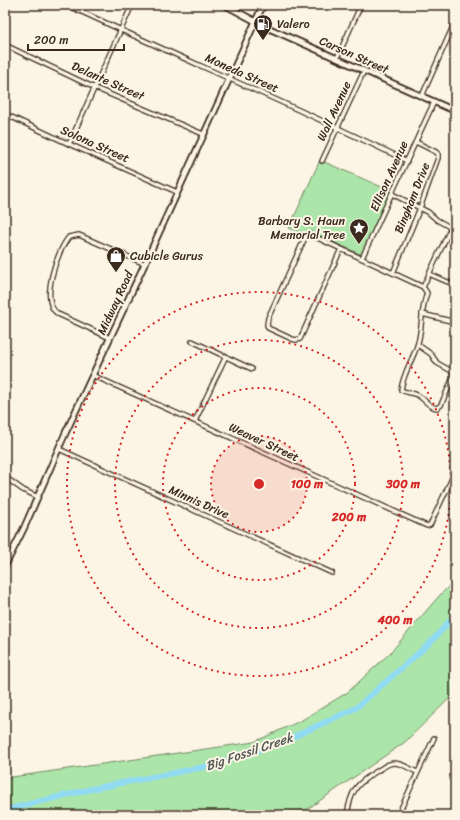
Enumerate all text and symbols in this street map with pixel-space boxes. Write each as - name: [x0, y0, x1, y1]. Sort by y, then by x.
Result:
- fuel station icon: Valero: [252, 13, 274, 41]
- place label: Valero: [277, 13, 310, 35]
- scale bar: [28, 26, 124, 52]
- text: 200 m: [34, 29, 68, 51]
- street label: Carson Street: [316, 30, 393, 81]
- street label: Moneda Street: [201, 47, 283, 99]
- street label: Delante Street: [68, 55, 149, 107]
- street label: Wall Avenue: [311, 77, 357, 145]
- street label: Solona Street: [57, 119, 133, 169]
- street label: Ellison Avenue: [364, 137, 414, 215]
- street label: Bingham Drive: [388, 159, 436, 237]
- place label: Barbary S. Haun Memorial Tree: [258, 210, 346, 246]
- place icon: Barbary S. Haun Memorial Tree: [348, 217, 370, 245]
- shop icon: Cubicle Gurus: [105, 245, 127, 273]
- place label: Cubicle Gurus: [130, 245, 203, 267]
- street label: Midway Road: [91, 266, 140, 339]
- street label: Weaver Street: [225, 416, 303, 468]
- text: 100 m: [291, 473, 324, 495]
- text: 300 m: [385, 473, 421, 495]
- centre of rings: [252, 477, 266, 491]
- street label: Minnis Drive: [165, 479, 233, 525]
- text: 200 m: [331, 506, 367, 528]
- text: 400 m: [376, 609, 413, 631]
- water label: Big Fossil Creek: [202, 725, 297, 777]

